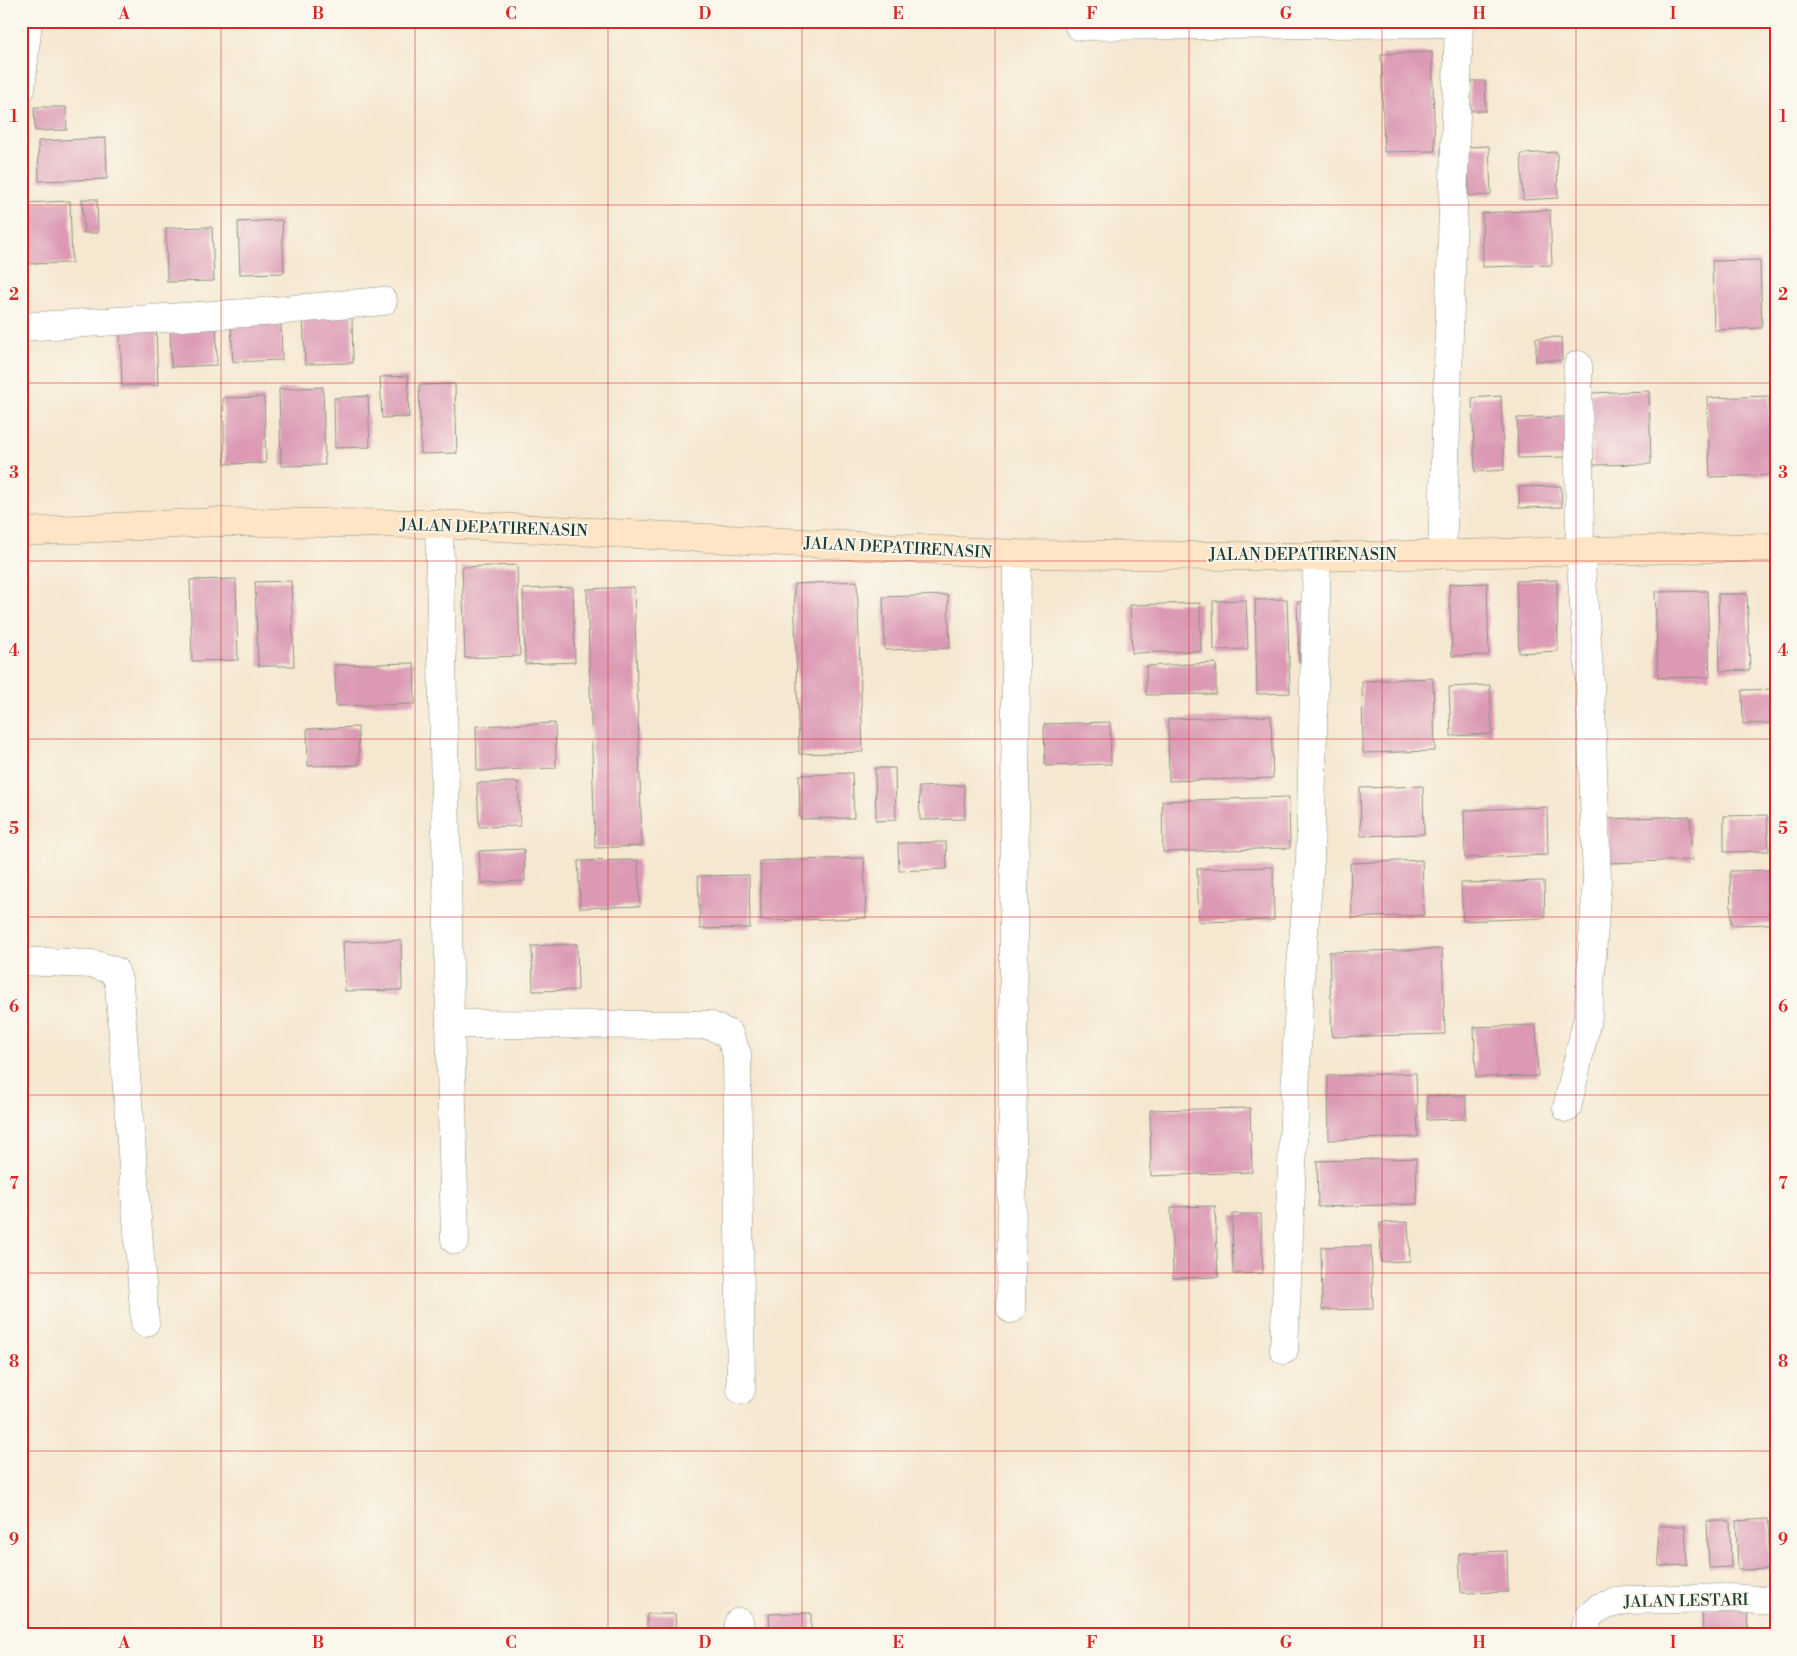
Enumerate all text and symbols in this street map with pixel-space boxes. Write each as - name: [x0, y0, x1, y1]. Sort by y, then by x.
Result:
- text: A: [117, 4, 130, 24]
- text: B: [312, 4, 324, 24]
- text: C: [505, 4, 517, 24]
- text: D: [699, 4, 712, 24]
- text: E: [892, 4, 904, 24]
- text: F: [1086, 4, 1098, 24]
- text: G: [1280, 4, 1293, 24]
- text: H: [1472, 4, 1486, 24]
- text: I: [1670, 4, 1676, 24]
- text: 1: [10, 107, 18, 127]
- text: 1: [1779, 107, 1787, 127]
- text: 2: [9, 285, 19, 305]
- text: 2: [1778, 285, 1788, 305]
- text: 3: [9, 463, 19, 483]
- text: 3: [1778, 463, 1788, 483]
- street label: JALAN DEPATIRENASIN: [399, 515, 588, 541]
- street label: JALAN DEPATIRENASIN: [803, 533, 992, 563]
- street label: JALAN DEPATIRENASIN: [1208, 545, 1397, 565]
- text: 4: [9, 641, 20, 661]
- text: 4: [1778, 641, 1789, 661]
- text: 5: [9, 819, 19, 839]
- text: 5: [1778, 819, 1788, 839]
- text: 6: [9, 997, 19, 1017]
- text: 6: [1778, 997, 1788, 1017]
- text: 7: [9, 1174, 19, 1194]
- text: 7: [1778, 1174, 1788, 1194]
- text: 8: [9, 1352, 19, 1372]
- text: 8: [1778, 1352, 1788, 1372]
- text: 9: [9, 1530, 19, 1550]
- text: 9: [1778, 1530, 1788, 1550]
- street label: JALAN LESTARI: [1622, 1590, 1749, 1612]
- text: A: [117, 1633, 130, 1653]
- text: B: [312, 1633, 324, 1653]
- text: C: [505, 1633, 517, 1653]
- text: D: [699, 1633, 712, 1653]
- text: E: [892, 1633, 904, 1653]
- text: F: [1086, 1633, 1098, 1653]
- text: G: [1280, 1633, 1293, 1653]
- text: H: [1472, 1633, 1486, 1653]
- text: I: [1670, 1633, 1676, 1653]

